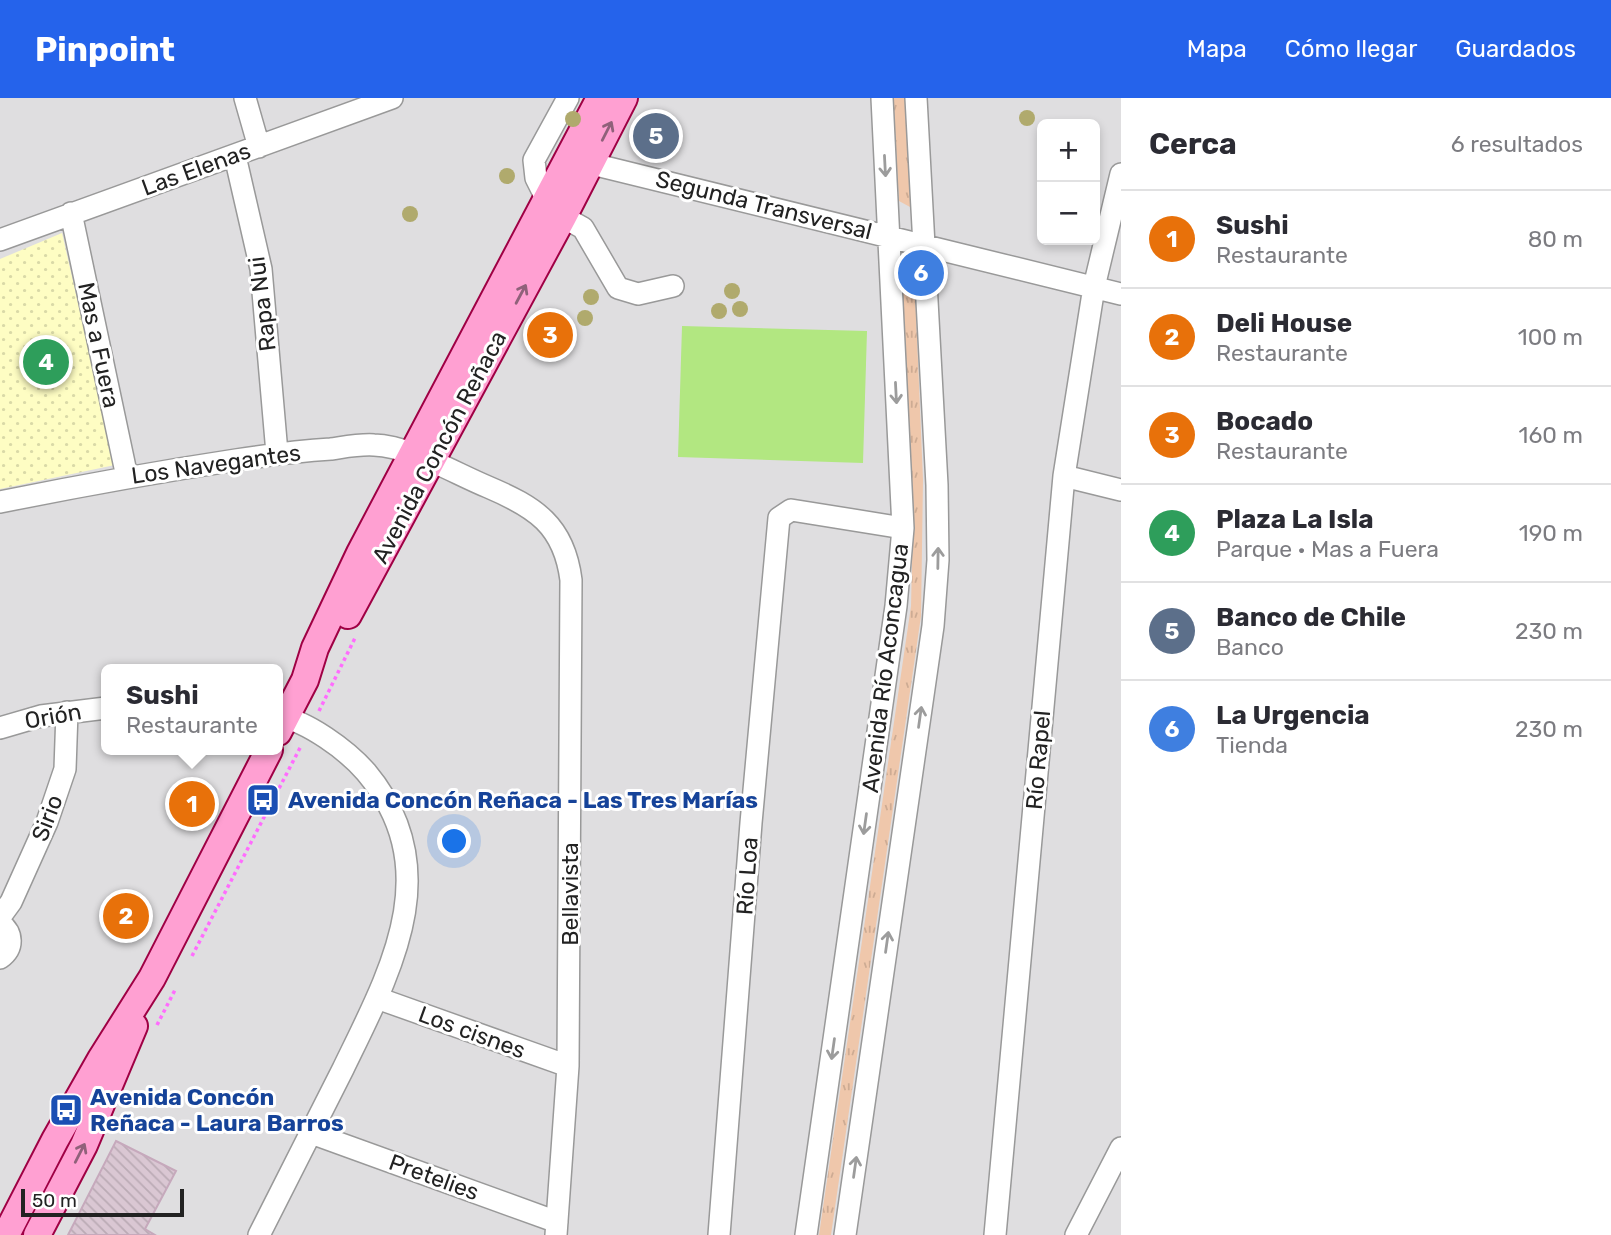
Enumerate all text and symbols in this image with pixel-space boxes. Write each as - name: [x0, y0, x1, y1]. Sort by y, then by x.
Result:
- text: Pinpoint: [35, 30, 175, 69]
- text: Mapa: [1187, 35, 1247, 63]
- text: Cómo llegar: [1285, 35, 1417, 63]
- text: Guardados: [1455, 35, 1576, 63]
- pin: 5: [633, 110, 679, 162]
- map controls: [1037, 119, 1100, 245]
- button: +: [1037, 119, 1100, 182]
- one-way arrow: [601, 121, 614, 142]
- text: Cerca: [1149, 126, 1237, 162]
- text: 6 resultados: [1451, 130, 1583, 158]
- street label: Las Elenas: [138, 136, 254, 202]
- one-way arrow: [879, 154, 892, 177]
- street label: Segunda Transversal: [653, 165, 875, 245]
- button: −: [1037, 182, 1100, 245]
- text: Sushi: [1216, 210, 1289, 241]
- text: 1: [1166, 225, 1178, 253]
- text: 80 m: [1528, 225, 1583, 253]
- text: Restaurante: [1216, 241, 1348, 269]
- pin: 6: [898, 247, 944, 299]
- street label: Rapa Nui: [242, 255, 282, 353]
- street label: Mas a Fuera: [72, 280, 126, 410]
- one-way arrow: [515, 284, 528, 305]
- text: Deli House: [1216, 308, 1352, 339]
- pin: 3: [527, 309, 573, 361]
- text: 2: [1165, 323, 1179, 351]
- text: 100 m: [1518, 323, 1583, 351]
- street label: Avenida Concón Reñaca: [366, 326, 512, 568]
- pin: 4: [23, 336, 69, 388]
- text: Restaurante: [1216, 339, 1348, 367]
- one-way arrow: [890, 382, 903, 404]
- text: Bocado: [1216, 406, 1313, 437]
- text: 3: [1164, 421, 1180, 449]
- text: 160 m: [1519, 421, 1583, 449]
- text: Restaurante: [1216, 437, 1348, 465]
- street label: Los Navegantes: [130, 438, 302, 490]
- text: Plaza La Isla: [1216, 504, 1374, 535]
- text: 4: [1164, 519, 1180, 547]
- text: 190 m: [1519, 519, 1583, 547]
- text: Parque · Mas a Fuera: [1216, 535, 1439, 563]
- street label: Avenida Río Aconcagua: [856, 542, 914, 794]
- one-way arrow: [931, 547, 944, 570]
- text: Banco de Chile: [1216, 602, 1406, 633]
- text: 5: [1165, 617, 1179, 645]
- text: 230 m: [1515, 617, 1583, 645]
- text: Banco: [1216, 633, 1284, 661]
- popup: [101, 664, 283, 755]
- text: Sushi: [126, 680, 199, 711]
- street label: Orión: [22, 697, 84, 735]
- text: La Urgencia: [1216, 700, 1370, 731]
- one-way arrow: [914, 706, 927, 729]
- street label: Río Rapel: [1020, 709, 1056, 811]
- text: Restaurante: [126, 711, 258, 739]
- text: 6: [1165, 715, 1179, 743]
- text: 230 m: [1515, 715, 1583, 743]
- text: Tienda: [1216, 731, 1288, 759]
- pin: 1: [169, 778, 215, 830]
- bus stop icon: Avenida Concón Reñaca - Las Tres Marías: [244, 781, 282, 819]
- place label: Avenida Concón Reñaca - Las Tres Marías: [288, 786, 758, 814]
- street label: Sirio: [25, 791, 69, 845]
- one-way arrow: [858, 812, 871, 835]
- your location: [437, 824, 471, 858]
- street label: Río Loa: [730, 836, 764, 916]
- street label: Bellavista: [556, 842, 584, 946]
- pin: 2: [103, 890, 149, 942]
- one-way arrow: [881, 931, 894, 954]
- street label: Los cisnes: [415, 1000, 529, 1064]
- one-way arrow: [826, 1037, 839, 1060]
- place label: Avenida Concón Reñaca - Laura Barros: [90, 1083, 344, 1137]
- bus stop icon: Avenida Concón Reñaca - Laura Barros: [47, 1091, 85, 1129]
- one-way arrow: [74, 1143, 87, 1164]
- street label: Pretelies: [385, 1148, 483, 1206]
- one-way arrow: [849, 1157, 862, 1179]
- scale bar: [21, 1186, 184, 1218]
- text: 50 m: [32, 1189, 77, 1212]

